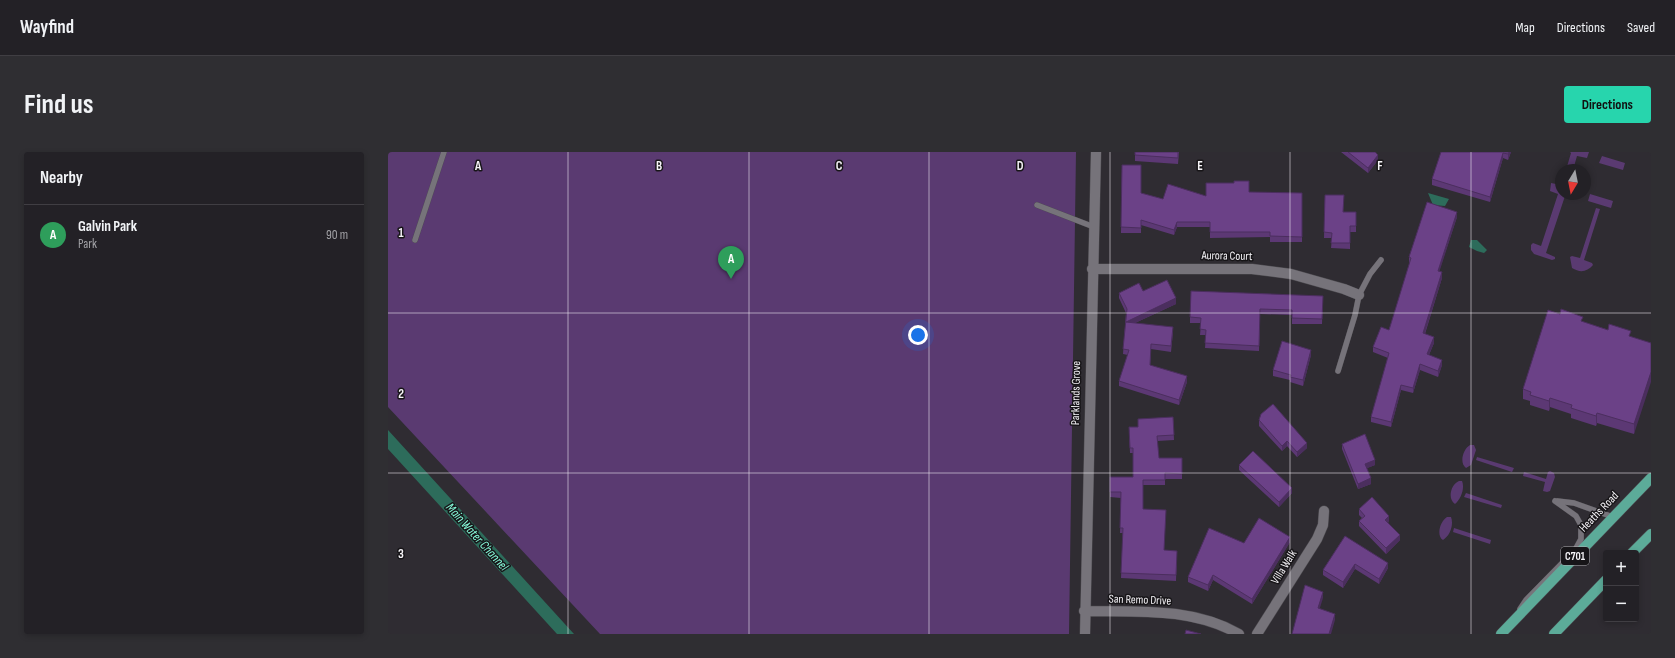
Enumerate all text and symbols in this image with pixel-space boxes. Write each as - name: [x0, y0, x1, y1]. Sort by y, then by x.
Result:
- text: Wayfind: [20, 16, 74, 39]
- text: Map: [1515, 19, 1535, 36]
- text: Directions: [1557, 19, 1605, 36]
- text: Saved: [1627, 19, 1655, 36]
- button: Directions: [1564, 86, 1651, 123]
- text: Find us: [24, 88, 93, 121]
- text: A: [474, 158, 482, 174]
- text: B: [656, 158, 662, 174]
- text: C: [836, 158, 843, 174]
- text: D: [1017, 158, 1024, 174]
- text: E: [1197, 158, 1203, 174]
- text: F: [1377, 158, 1383, 174]
- north arrow: [1555, 164, 1591, 200]
- text: Nearby: [40, 168, 83, 188]
- text: Galvin Park: [78, 217, 137, 236]
- text: 1: [398, 225, 404, 241]
- text: A: [50, 227, 56, 243]
- text: 90 m: [326, 227, 348, 243]
- text: Park: [78, 236, 97, 252]
- pin: A: [718, 246, 744, 279]
- street label: Aurora Court: [1200, 248, 1253, 264]
- your location: [908, 325, 928, 345]
- street label: Parklands Grove: [1068, 361, 1084, 425]
- text: 2: [398, 386, 404, 402]
- street label: Heaths Road: [1576, 489, 1622, 535]
- water label: Main Water Channel: [442, 500, 512, 575]
- text: 3: [398, 546, 404, 562]
- street label: Villa Walk: [1268, 547, 1301, 587]
- road number: C701: [1561, 547, 1589, 565]
- map controls: [1603, 550, 1639, 622]
- button: +: [1603, 550, 1639, 586]
- button: −: [1603, 586, 1639, 622]
- street label: San Remo Drive: [1108, 591, 1172, 609]

